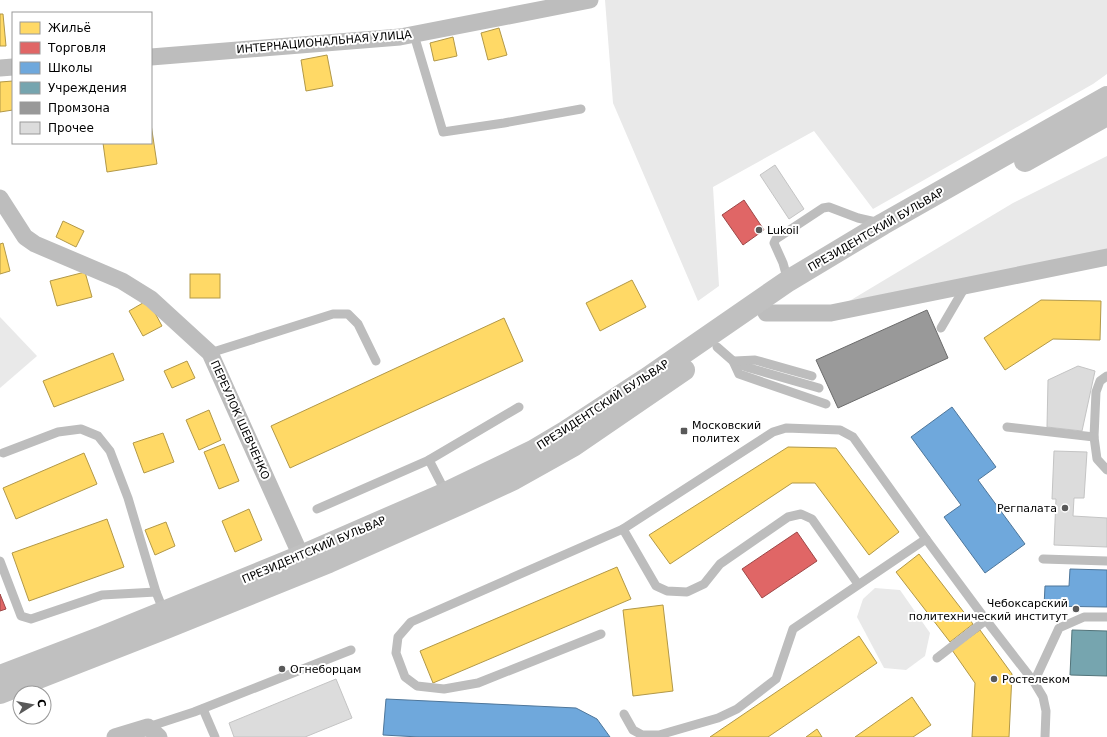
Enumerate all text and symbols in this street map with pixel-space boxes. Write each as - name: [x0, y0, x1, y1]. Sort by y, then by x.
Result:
- legend: [12, 12, 152, 144]
- text: Жильё: [48, 21, 91, 35]
- street label: ИНТЕРНАЦИОНАЛЬНАЯ УЛИЦА: [236, 28, 413, 56]
- text: Торговля: [47, 41, 106, 55]
- text: Школы: [48, 61, 93, 75]
- text: Учреждения: [48, 81, 127, 95]
- text: Промзона: [48, 101, 110, 115]
- text: Прочее: [48, 121, 94, 135]
- street label: ПРЕЗИДЕНТСКИЙ БУЛЬВАР: [806, 185, 947, 274]
- place label: Lukoil: [767, 224, 799, 237]
- marker: Lukoil: [754, 225, 764, 235]
- street label: ПРЕЗИДЕНТСКИЙ БУЛЬВАР: [535, 357, 672, 453]
- street label: ПЕРЕУЛОК ШЕВЧЕНКО: [208, 358, 272, 482]
- place label: Московский политех: [692, 419, 761, 445]
- marker: Московский политех: [679, 426, 689, 436]
- place label: Регпалата: [997, 502, 1057, 515]
- marker: Регпалата: [1060, 503, 1070, 513]
- street label: ПРЕЗИДЕНТСКИЙ БУЛЬВАР: [240, 514, 388, 586]
- place label: Чебоксарский политехнический институт: [909, 597, 1069, 623]
- marker: Чебоксарский политехнический институт: [1071, 604, 1081, 614]
- place label: Огнеборцам: [290, 663, 361, 676]
- marker: Огнеборцам: [277, 664, 287, 674]
- place label: Ростелеком: [1002, 673, 1070, 686]
- marker: Ростелеком: [989, 674, 999, 684]
- north arrow: [12, 685, 52, 725]
- text: С: [34, 698, 48, 708]

